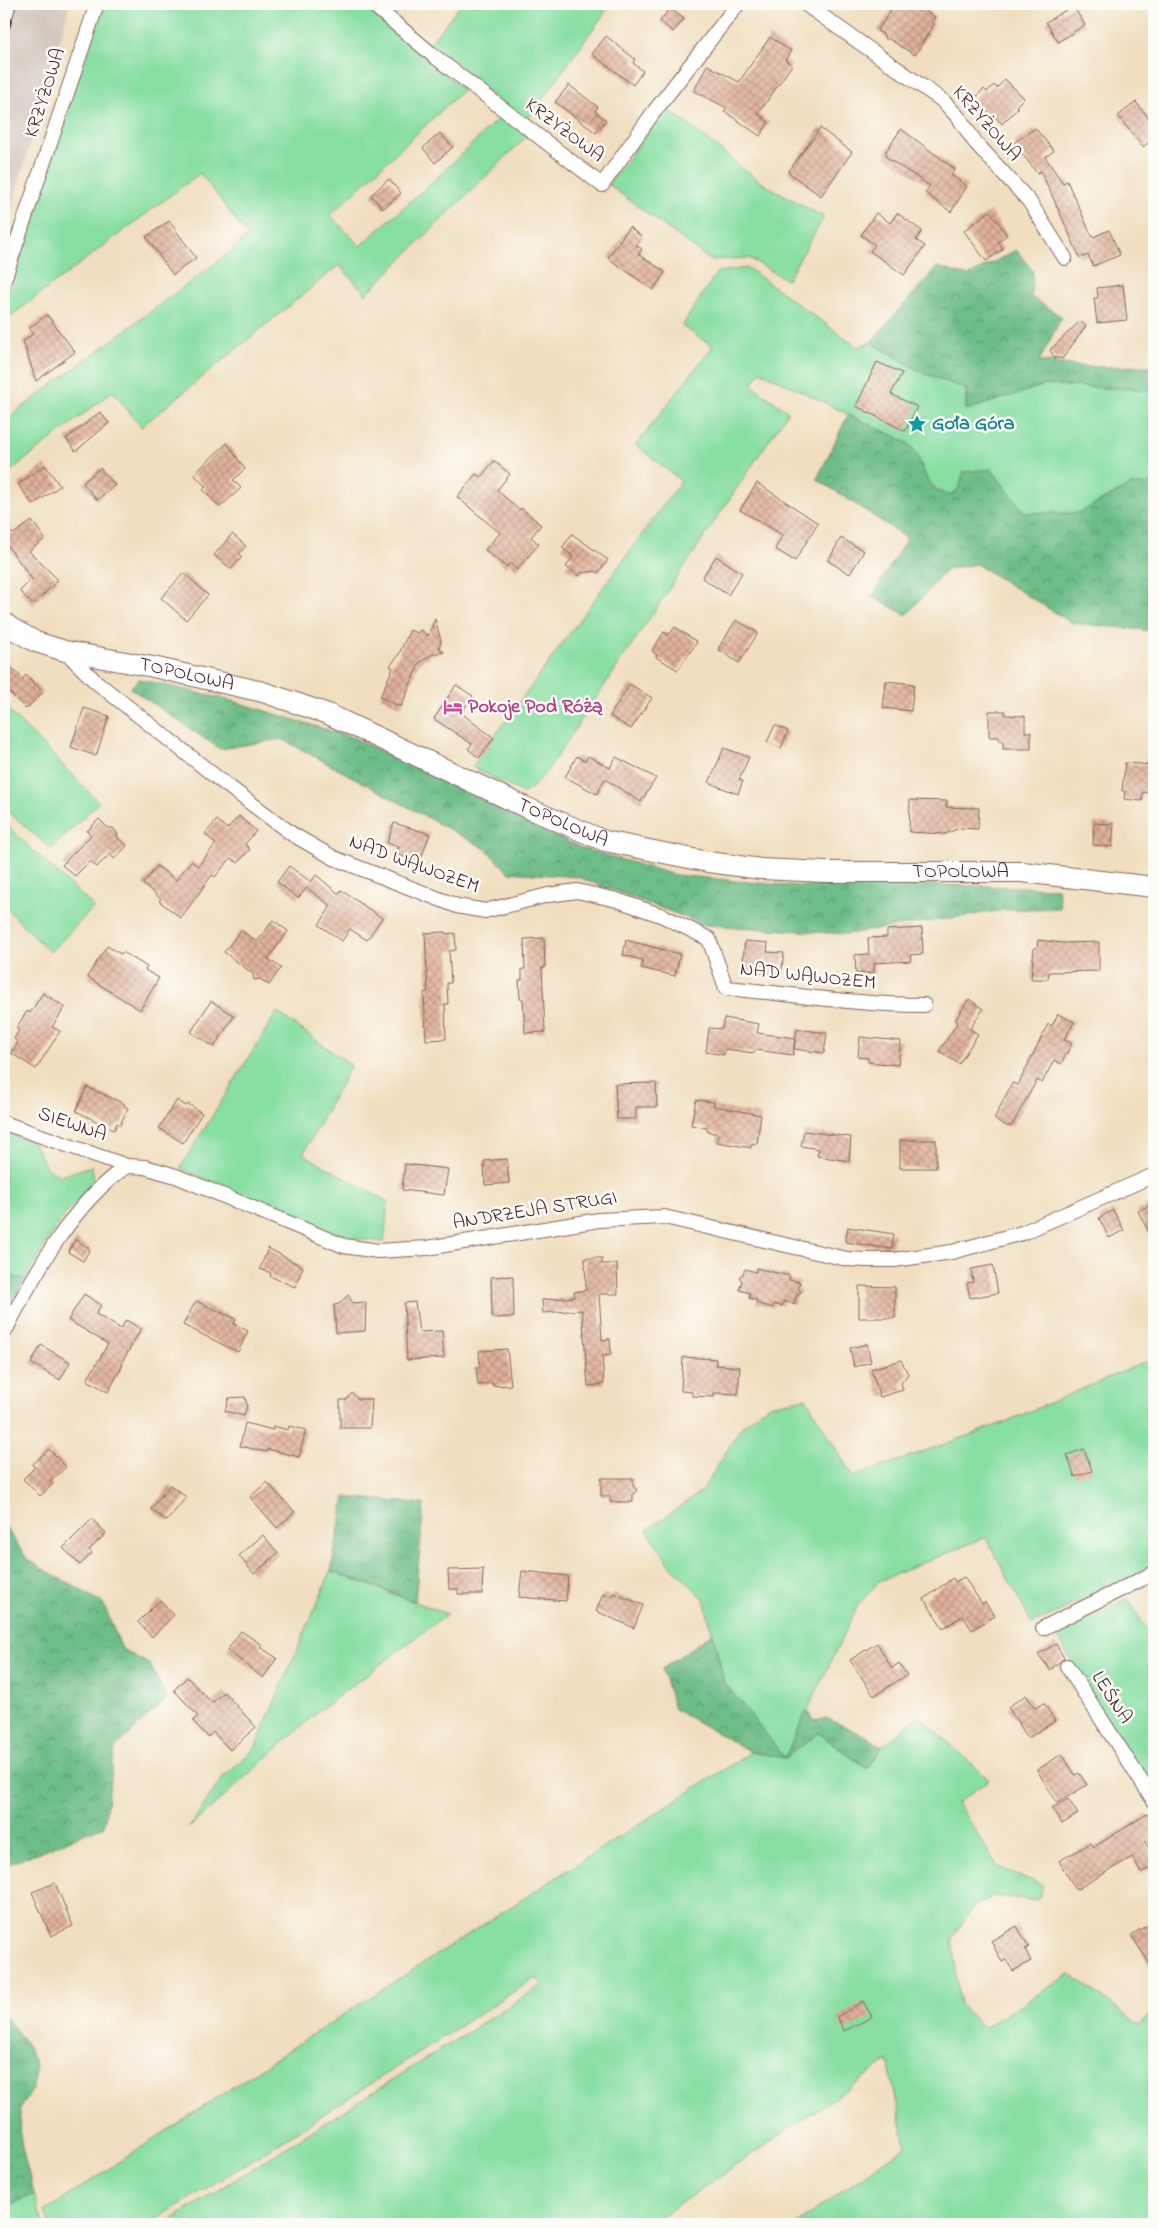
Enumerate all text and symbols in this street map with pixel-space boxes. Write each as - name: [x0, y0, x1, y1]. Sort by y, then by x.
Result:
- street label: KRZYŻOWA: [18, 44, 74, 142]
- street label: KRZYŻOWA: [945, 79, 1027, 169]
- street label: KRZYŻOWA: [518, 91, 610, 171]
- place label: Goła Góra: [932, 410, 1015, 439]
- place icon: Goła Góra: [906, 413, 928, 435]
- street label: TOPOLOWA: [137, 650, 237, 699]
- place label: Pokoje Pod Różą: [468, 693, 604, 722]
- hotel icon: Pokoje Pod Różą: [442, 696, 464, 718]
- street label: TOPOLOWA: [512, 791, 613, 855]
- street label: NAD WĄWOZEM: [345, 828, 483, 902]
- street label: TOPOLOWA: [912, 858, 1009, 887]
- street label: NAD WĄWOZEM: [739, 955, 877, 999]
- street label: SIEWNA: [34, 1100, 110, 1150]
- street label: ANDRZEJA STRUGI: [451, 1184, 619, 1238]
- street label: LEŚNA: [1083, 1666, 1139, 1730]

